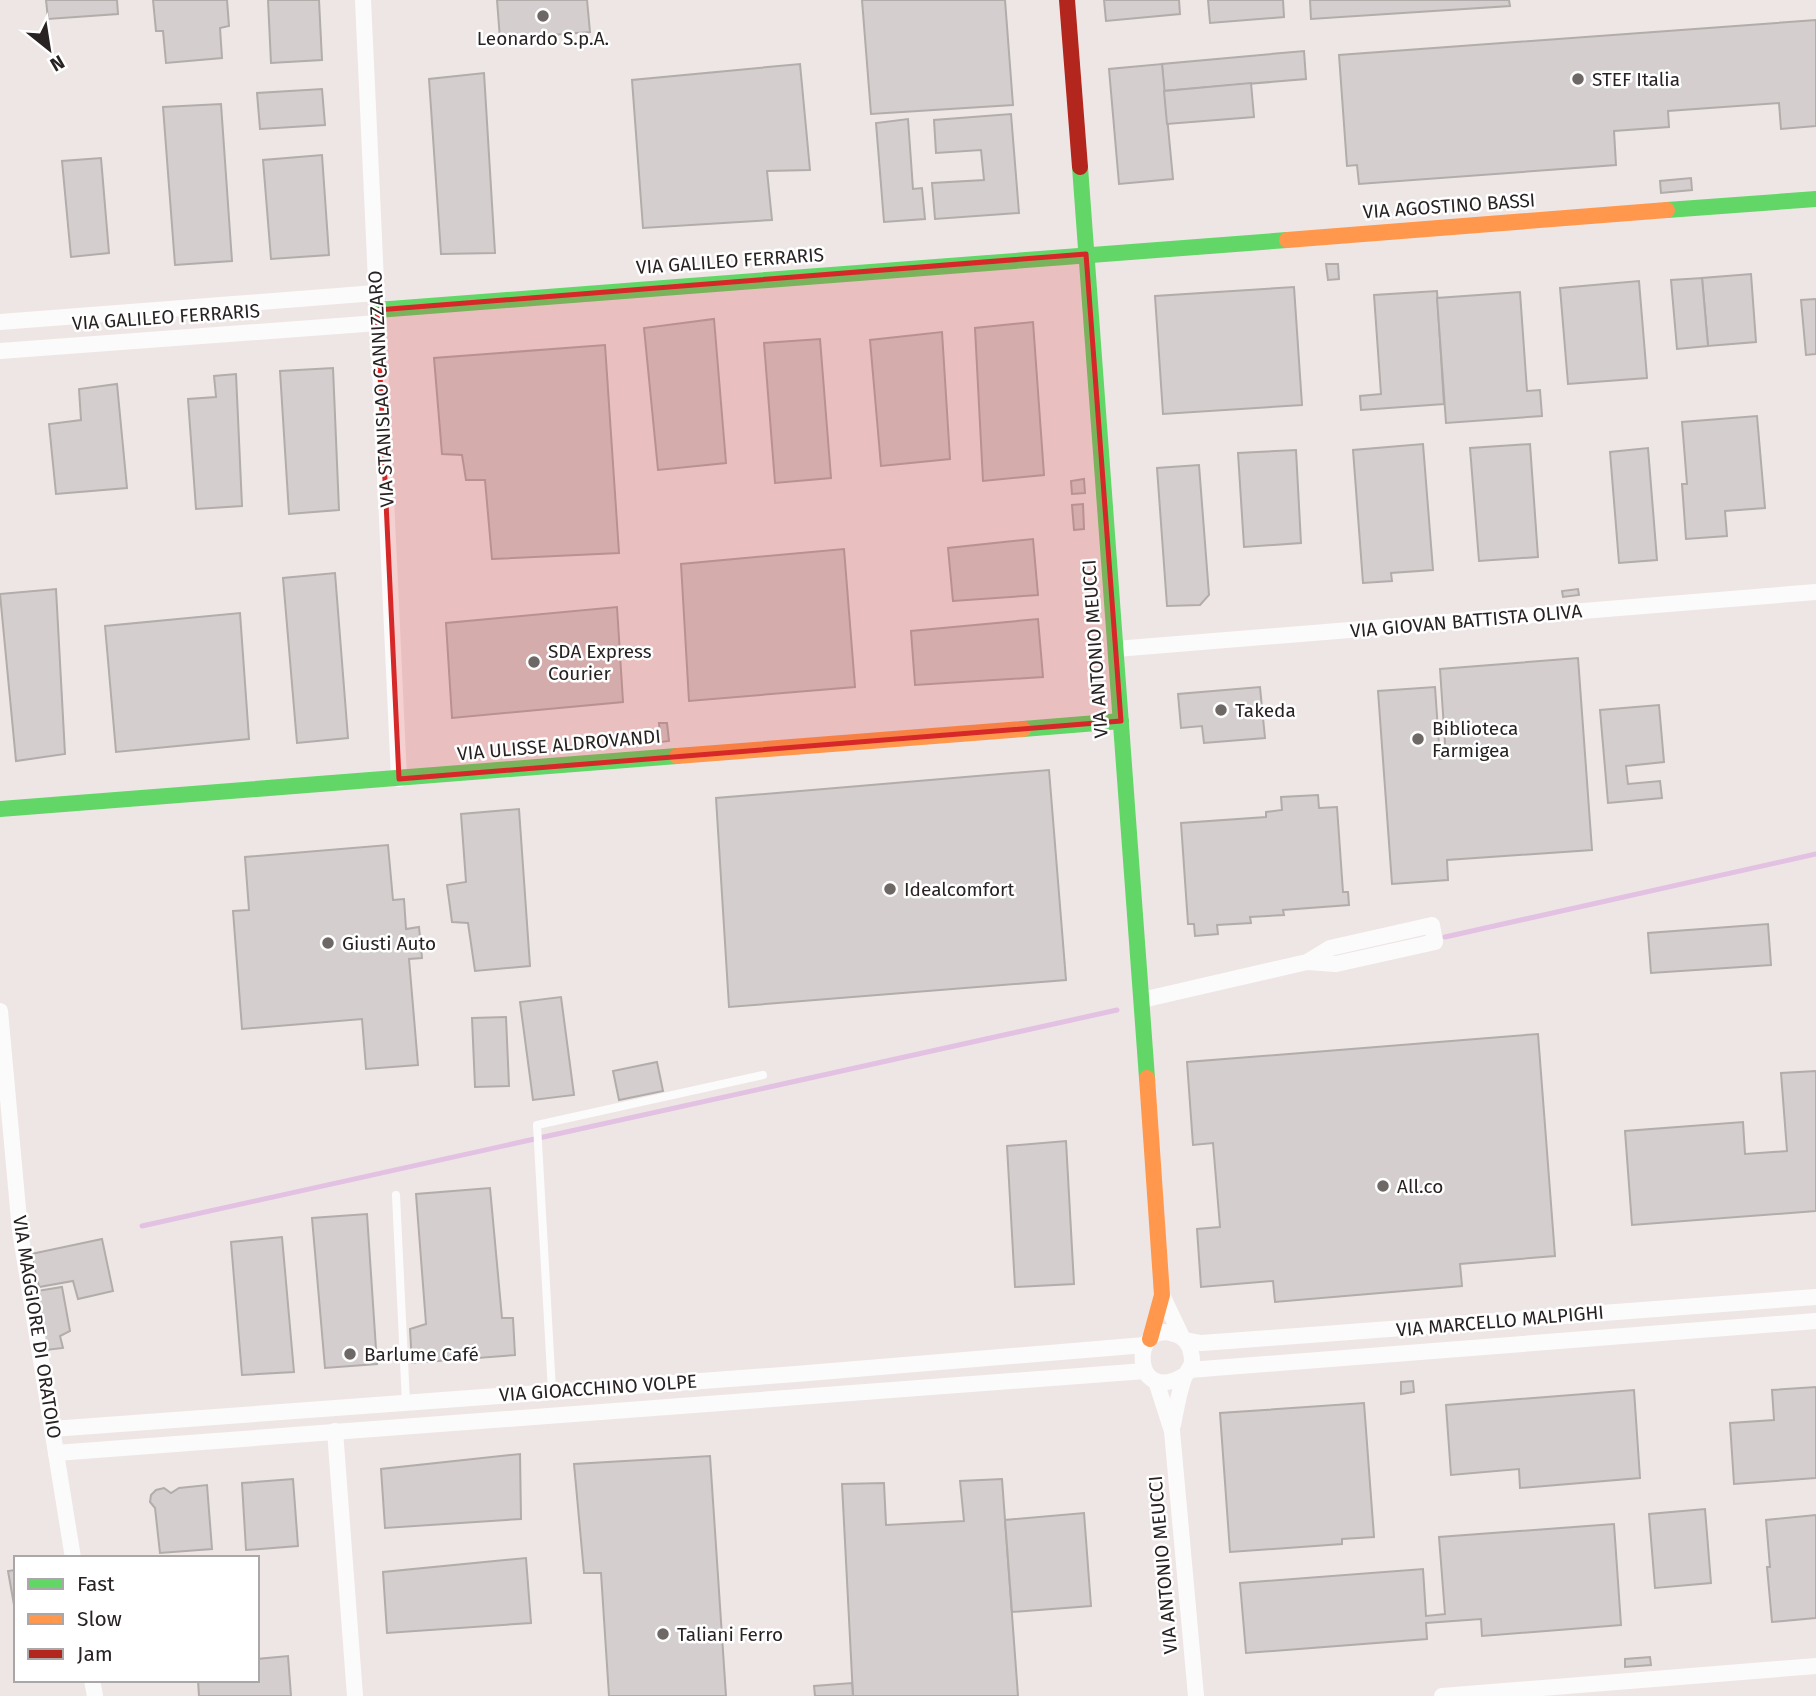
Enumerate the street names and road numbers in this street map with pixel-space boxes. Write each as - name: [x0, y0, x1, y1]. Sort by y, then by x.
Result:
- street label: VIA AGOSTINO BASSI: [1362, 188, 1536, 224]
- street label: VIA GALILEO FERRARIS: [635, 243, 825, 279]
- street label: VIA STANISLAO CANNIZZARO: [363, 270, 399, 508]
- street label: VIA GALILEO FERRARIS: [71, 299, 261, 335]
- street label: VIA ANTONIO MEUCCI: [1077, 559, 1113, 739]
- street label: VIA GIOVAN BATTISTA OLIVA: [1349, 599, 1583, 643]
- street label: VIA ULISSE ALDROVANDI: [456, 725, 662, 765]
- street label: VIA MAGGIORE DI ORATOIO: [8, 1214, 66, 1440]
- street label: VIA MARCELLO MALPIGHI: [1395, 1300, 1605, 1342]
- street label: VIA GIOACCHINO VOLPE: [498, 1370, 698, 1406]
- street label: VIA ANTONIO MEUCCI: [1144, 1475, 1182, 1655]

